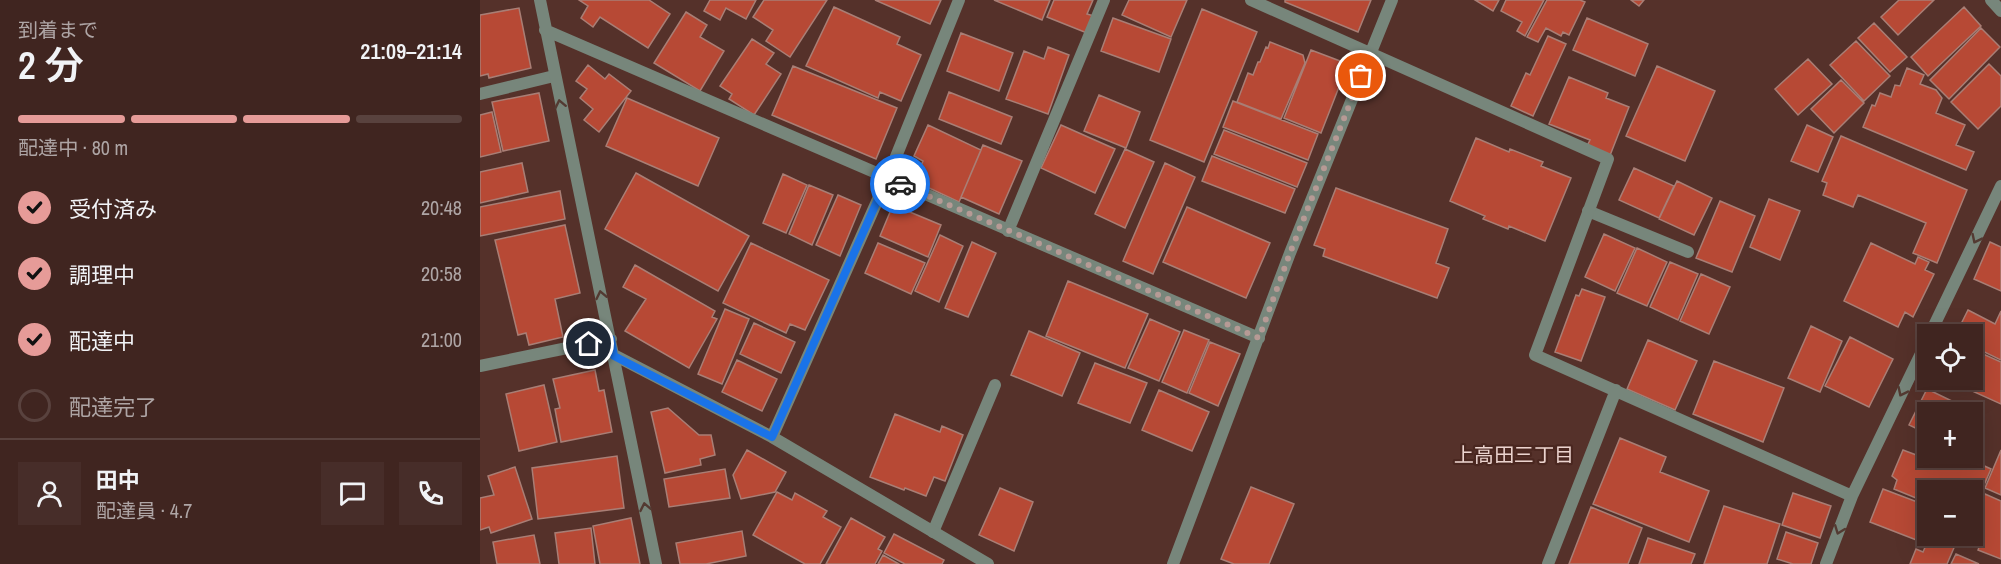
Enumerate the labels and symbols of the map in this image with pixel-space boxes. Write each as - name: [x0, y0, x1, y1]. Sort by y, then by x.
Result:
- pin: [1335, 50, 1386, 101]
- one-way arrow: [554, 100, 567, 110]
- courier: [870, 154, 930, 214]
- one-way arrow: [1971, 233, 1983, 244]
- one-way arrow: [596, 290, 609, 300]
- pin: [563, 318, 614, 369]
- one-way arrow: [1898, 385, 1910, 396]
- district label: 上高田三丁目: [1454, 441, 1574, 468]
- one-way arrow: [639, 502, 652, 512]
- one-way arrow: [1834, 524, 1846, 535]

